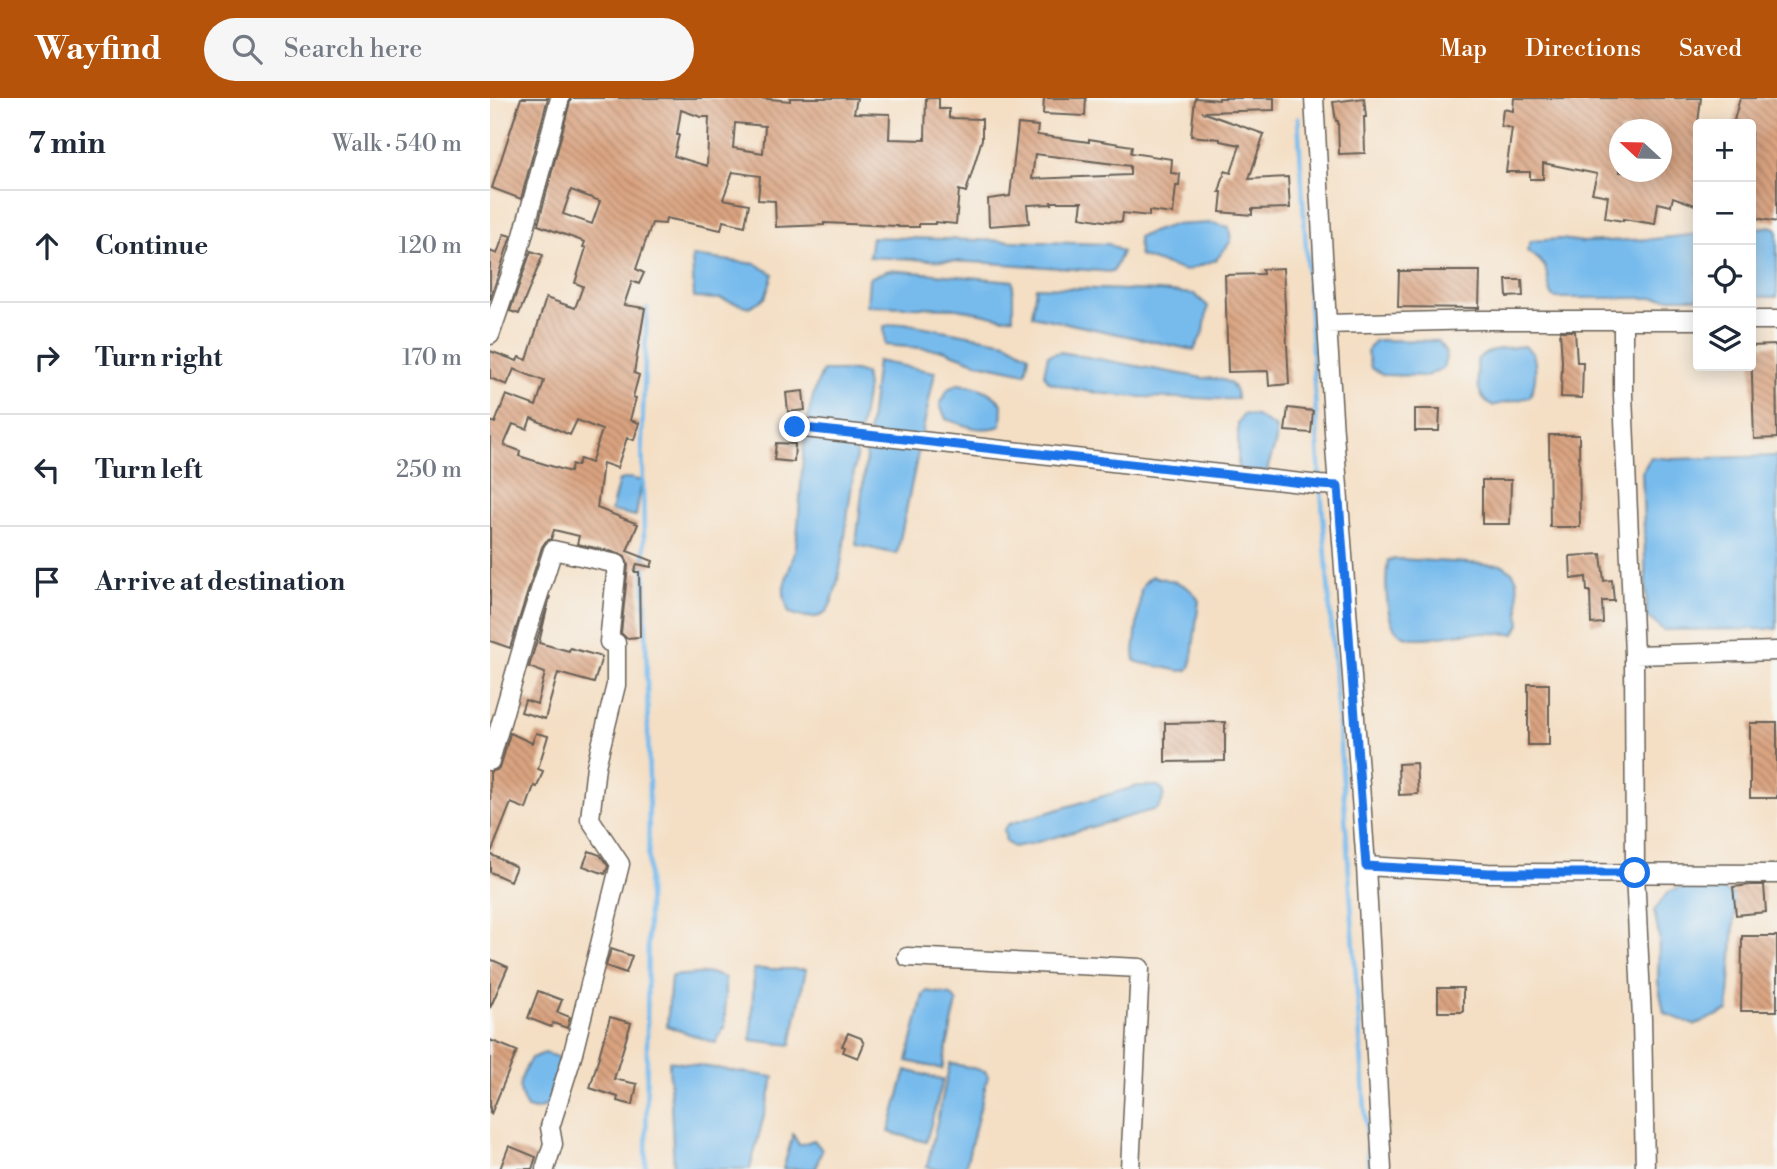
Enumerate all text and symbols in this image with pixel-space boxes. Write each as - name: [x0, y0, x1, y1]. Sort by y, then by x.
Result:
- search box: [204, 18, 694, 81]
- text: Wayfind: [35, 29, 162, 70]
- icon: search: [228, 30, 266, 68]
- text: Search here: [284, 33, 422, 65]
- text: Map: [1440, 34, 1487, 64]
- text: Directions: [1525, 34, 1641, 64]
- text: Saved: [1679, 34, 1742, 64]
- north arrow: [1609, 119, 1672, 182]
- map controls: [1693, 119, 1756, 371]
- button: +: [1693, 119, 1756, 182]
- text: 7 min: [28, 125, 106, 163]
- text: Walk · 540 m: [332, 130, 462, 158]
- button: −: [1693, 182, 1756, 245]
- icon: ahead: [28, 227, 66, 265]
- text: Continue: [95, 230, 208, 262]
- text: 120 m: [398, 232, 462, 260]
- button: locate: [1693, 245, 1756, 308]
- button: layers: [1693, 308, 1756, 371]
- icon: right: [28, 339, 66, 377]
- text: Turn right: [95, 342, 223, 374]
- text: 170 m: [402, 344, 462, 372]
- route end: [779, 411, 810, 442]
- icon: left: [28, 451, 66, 489]
- text: Turn left: [95, 454, 203, 486]
- text: 250 m: [396, 456, 462, 484]
- icon: arrive: [28, 563, 66, 601]
- text: Arrive at destination: [95, 566, 345, 598]
- route start: [1619, 857, 1650, 888]

